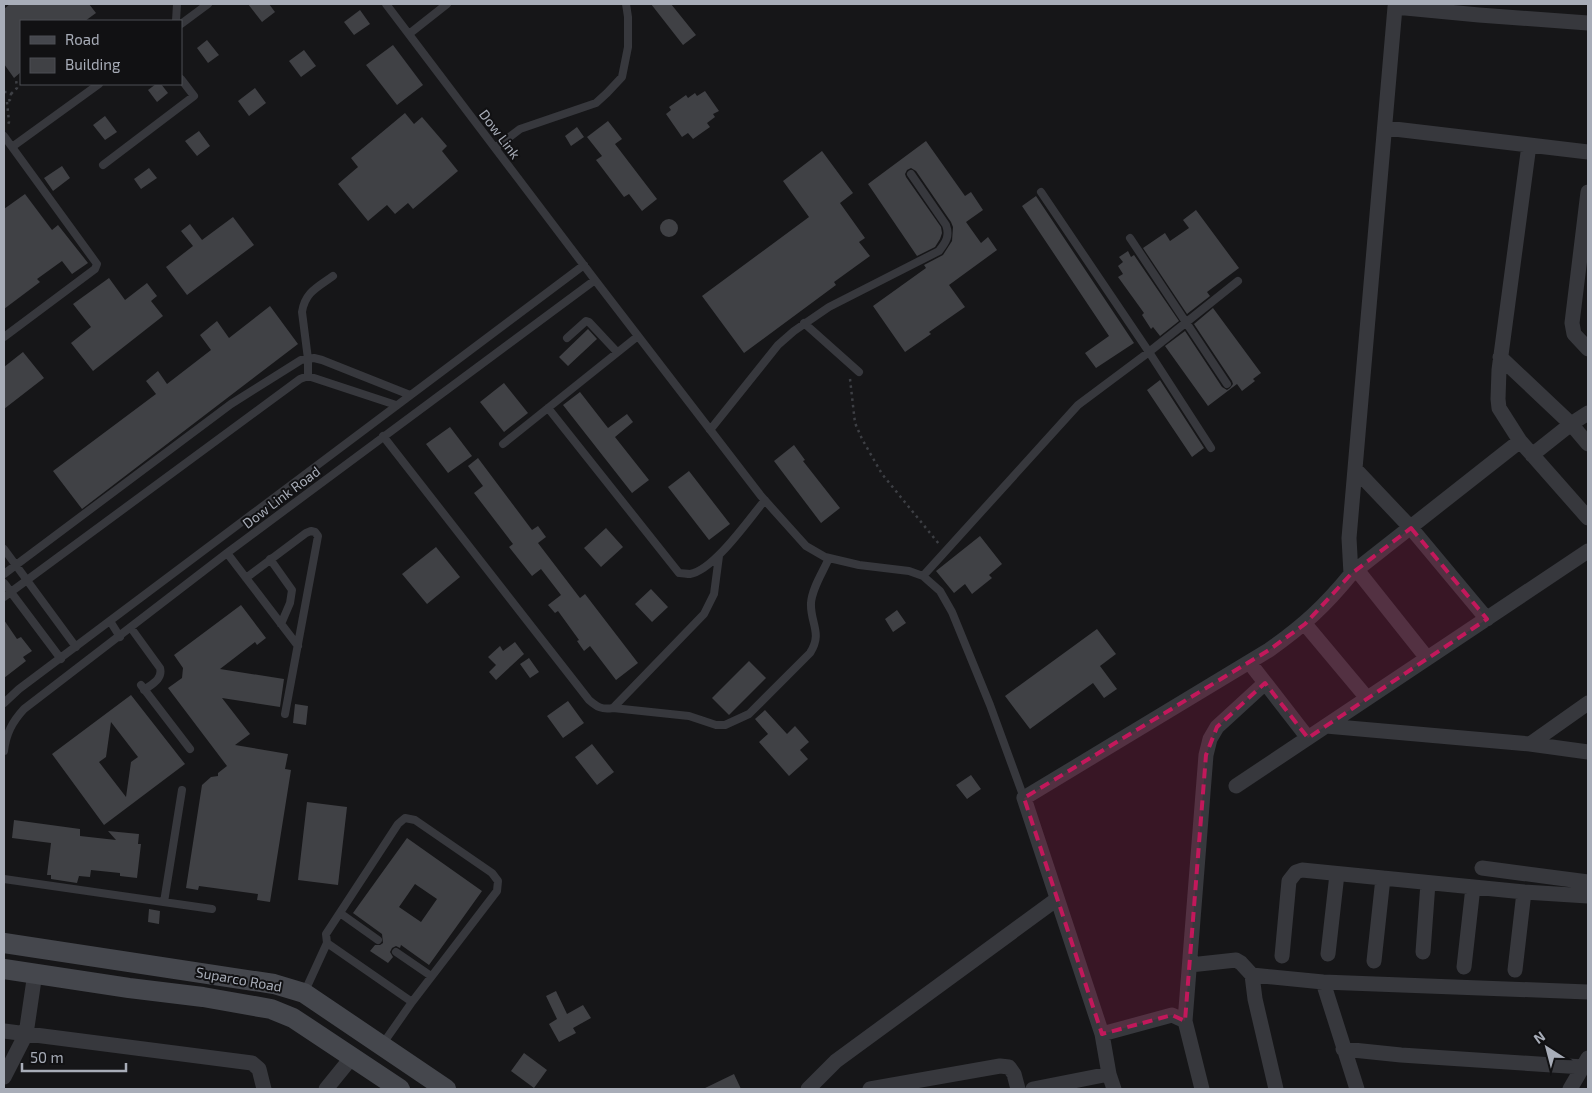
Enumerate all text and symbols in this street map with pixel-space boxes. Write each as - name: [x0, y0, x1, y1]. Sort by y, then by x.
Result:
- legend: [20, 20, 182, 85]
- text: Road: [65, 30, 100, 48]
- text: Building: [65, 55, 121, 73]
- street label: Dow Link: [476, 106, 524, 162]
- street label: Dow Link Road: [239, 462, 323, 532]
- street label: Suparco Road: [195, 963, 283, 995]
- north arrow: [1522, 1023, 1572, 1073]
- text: N: [1530, 1027, 1548, 1047]
- scale bar: [22, 1040, 126, 1072]
- text: 50 m: [30, 1048, 64, 1066]

